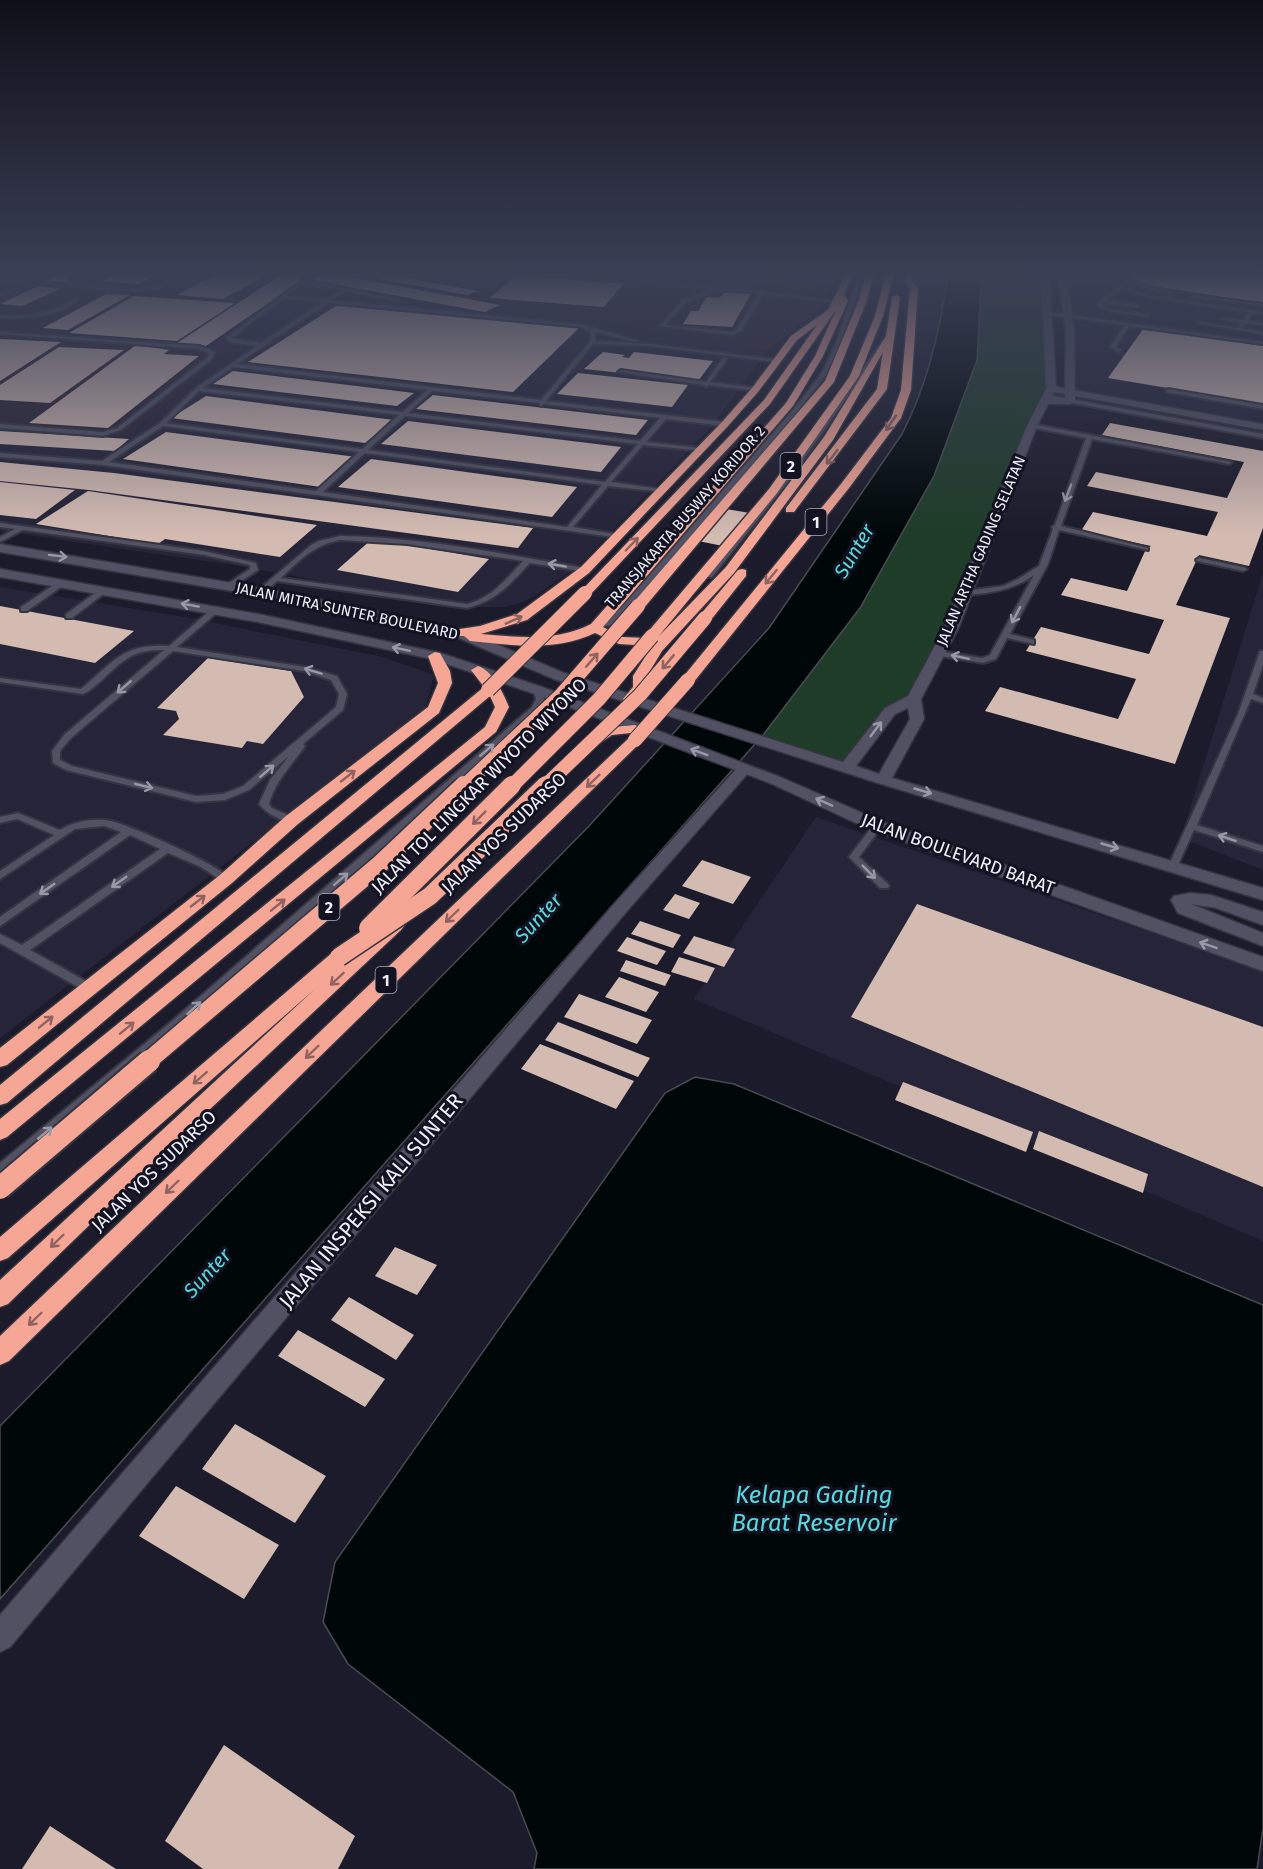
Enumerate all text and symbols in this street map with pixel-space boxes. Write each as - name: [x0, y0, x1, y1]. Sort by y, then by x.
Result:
- one-way arrow: [885, 414, 897, 431]
- street label: TRANSJAKARTA BUSWAY KORIDOR 2: [601, 422, 769, 612]
- one-way arrow: [826, 449, 839, 465]
- road number: 2: [780, 453, 802, 479]
- street label: JALAN ARTHA GADING SELATAN: [933, 453, 1029, 649]
- one-way arrow: [1062, 483, 1073, 501]
- road number: 1: [806, 509, 826, 535]
- water label: Sunter: [828, 519, 880, 583]
- one-way arrow: [625, 536, 639, 551]
- one-way arrow: [48, 551, 67, 562]
- one-way arrow: [548, 559, 567, 570]
- one-way arrow: [765, 568, 778, 584]
- street label: JALAN MITRA SUNTER BOULEVARD: [234, 579, 460, 643]
- one-way arrow: [180, 599, 200, 610]
- one-way arrow: [1010, 606, 1022, 623]
- one-way arrow: [505, 614, 523, 626]
- one-way arrow: [392, 642, 411, 654]
- one-way arrow: [951, 650, 970, 662]
- one-way arrow: [585, 652, 598, 668]
- one-way arrow: [661, 654, 674, 670]
- one-way arrow: [304, 665, 323, 676]
- street label: JALAN TOL LINGKAR WIYOTO WIYONO: [367, 674, 591, 898]
- one-way arrow: [117, 680, 132, 694]
- one-way arrow: [870, 721, 883, 737]
- one-way arrow: [479, 743, 494, 757]
- one-way arrow: [690, 746, 709, 757]
- one-way arrow: [259, 764, 275, 777]
- street label: JALAN YOS SUDARSO: [437, 768, 571, 898]
- one-way arrow: [340, 770, 356, 783]
- one-way arrow: [585, 774, 600, 788]
- one-way arrow: [134, 781, 153, 793]
- one-way arrow: [913, 786, 932, 797]
- one-way arrow: [815, 796, 834, 807]
- street label: JALAN BOULEVARD BARAT: [858, 809, 1058, 899]
- one-way arrow: [472, 811, 487, 826]
- one-way arrow: [1218, 831, 1237, 842]
- one-way arrow: [1100, 841, 1119, 852]
- one-way arrow: [862, 864, 877, 879]
- one-way arrow: [333, 872, 348, 886]
- one-way arrow: [112, 876, 128, 889]
- one-way arrow: [39, 883, 56, 895]
- water label: Sunter: [509, 887, 568, 948]
- one-way arrow: [190, 894, 206, 907]
- road number: 2: [318, 894, 340, 920]
- one-way arrow: [270, 898, 285, 912]
- one-way arrow: [445, 909, 460, 924]
- one-way arrow: [1199, 939, 1218, 950]
- road number: 1: [376, 967, 396, 993]
- one-way arrow: [330, 972, 345, 986]
- one-way arrow: [186, 1001, 201, 1015]
- one-way arrow: [37, 1016, 53, 1029]
- one-way arrow: [119, 1021, 134, 1035]
- one-way arrow: [304, 1044, 319, 1059]
- one-way arrow: [193, 1071, 208, 1085]
- street label: JALAN INSPEKSI KALI SUNTER: [273, 1088, 469, 1314]
- street label: JALAN YOS SUDARSO: [87, 1106, 221, 1236]
- one-way arrow: [37, 1127, 53, 1140]
- one-way arrow: [164, 1180, 179, 1194]
- one-way arrow: [50, 1234, 65, 1248]
- water label: Sunter: [178, 1242, 237, 1303]
- one-way arrow: [27, 1312, 42, 1326]
- water label: Kelapa Gading Barat Reservoir: [731, 1481, 897, 1537]

